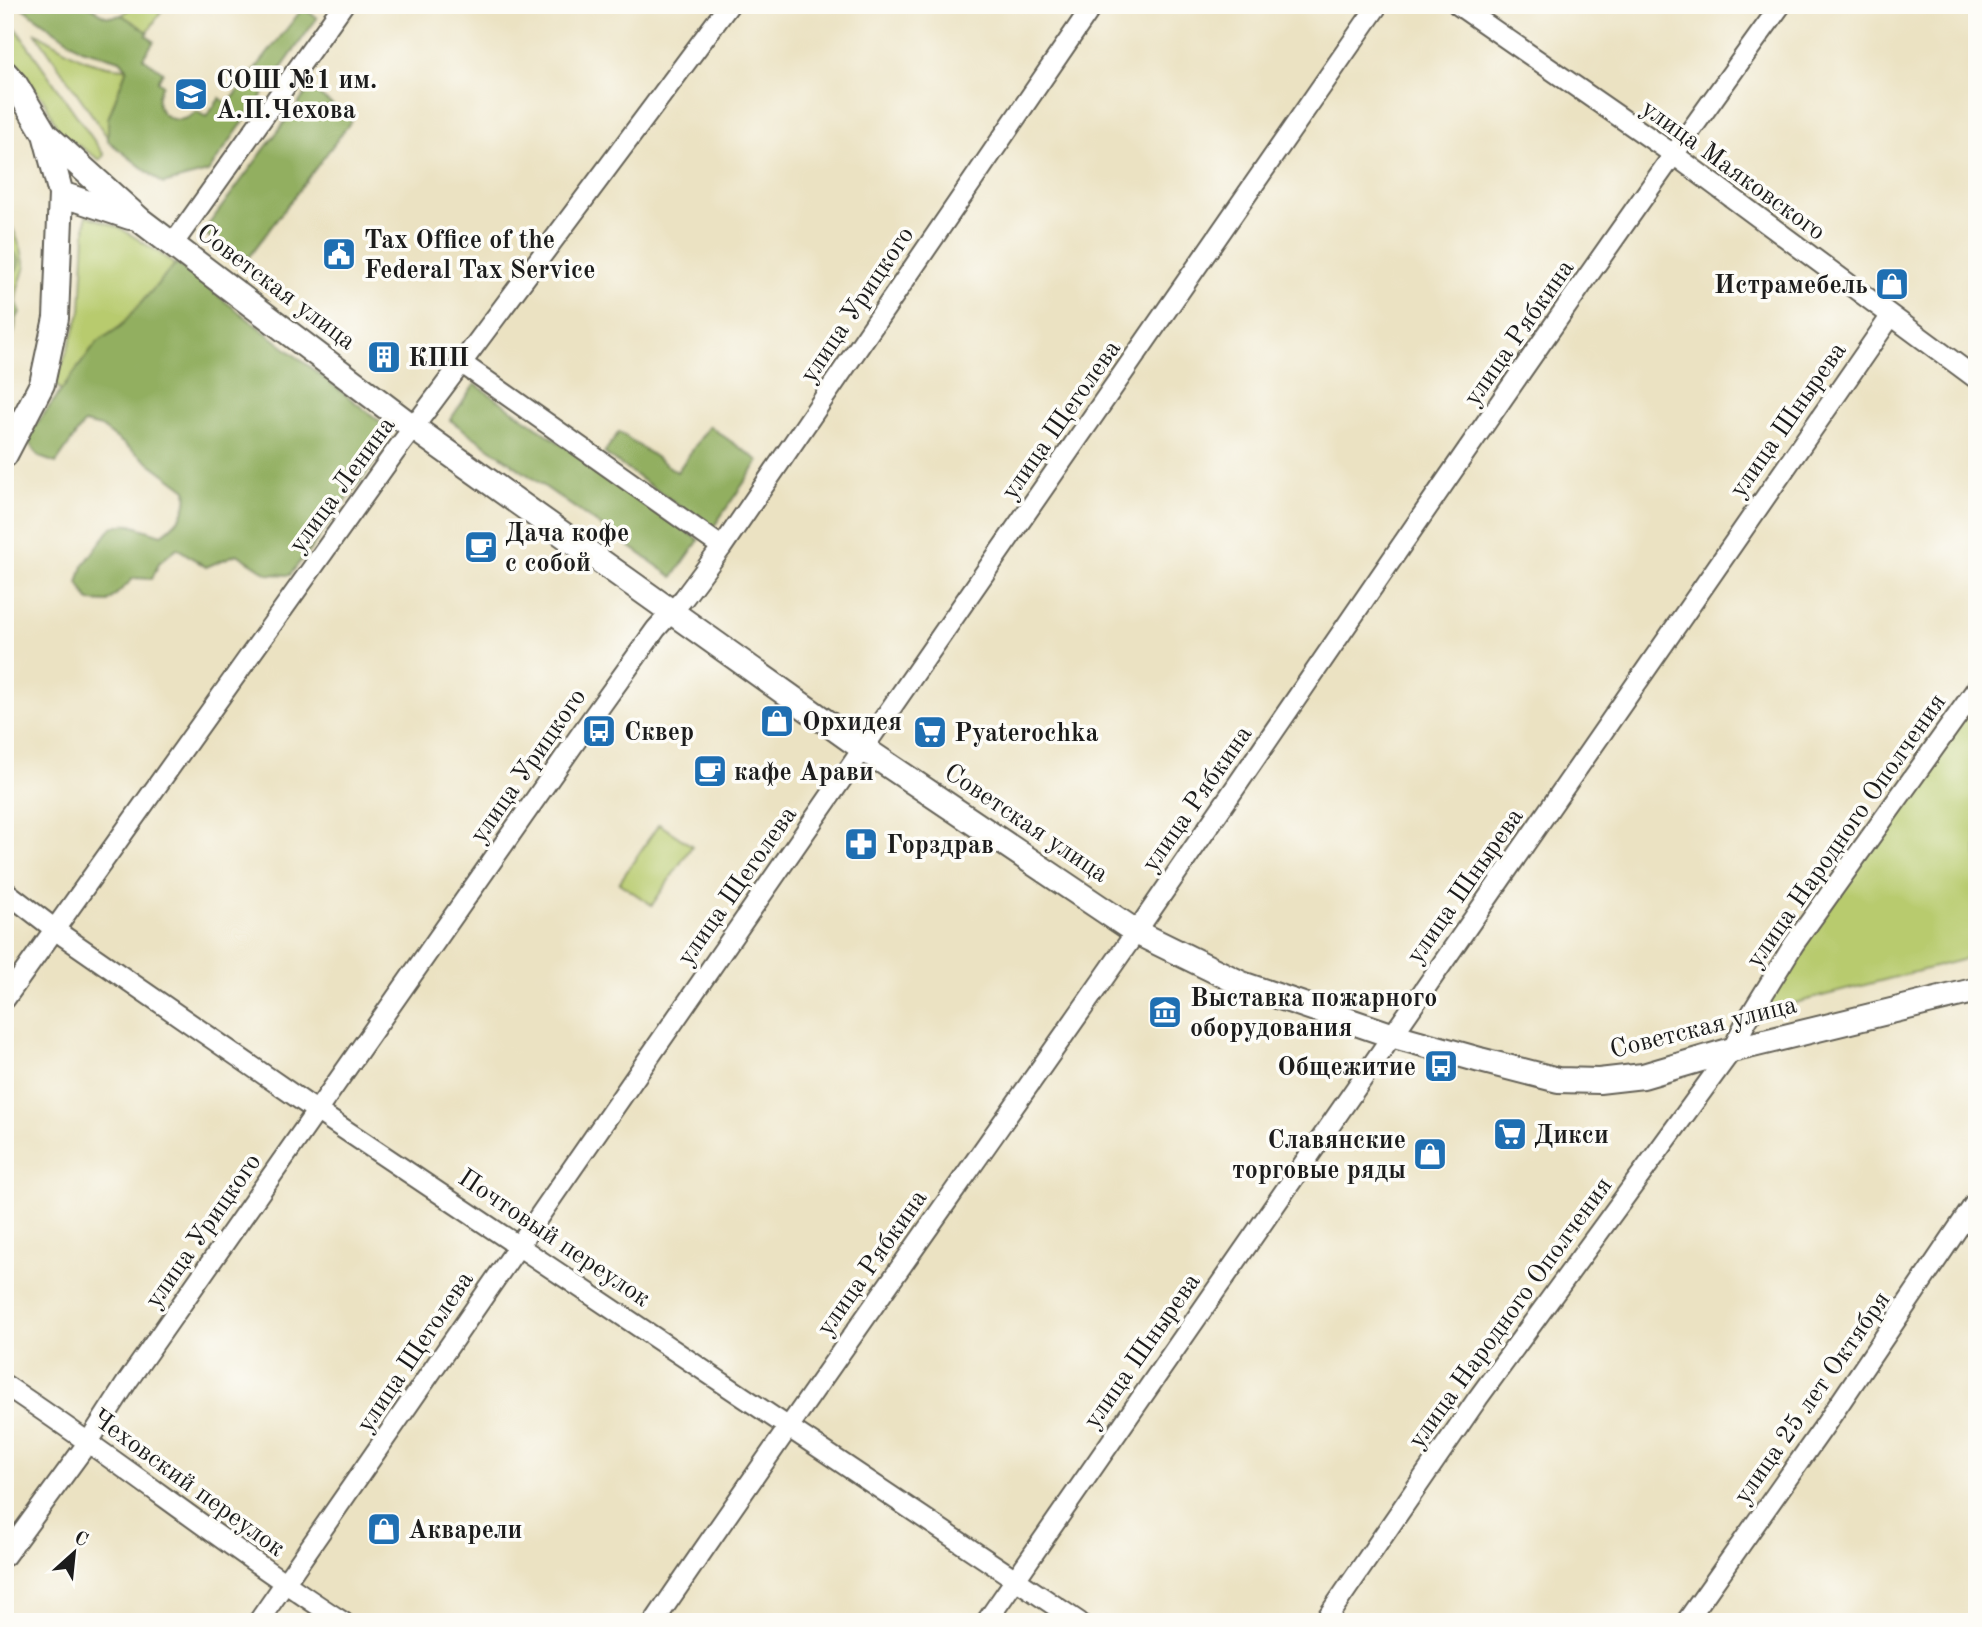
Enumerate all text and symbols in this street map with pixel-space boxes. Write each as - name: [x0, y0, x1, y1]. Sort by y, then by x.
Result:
- place label: СОШ №1 им. А.П.Чехова: [216, 68, 377, 124]
- school or university icon: СОШ №1 им. А.П.Чехова: [172, 75, 210, 113]
- street label: улица Маяковского: [1636, 95, 1830, 246]
- street label: Советская улица: [191, 220, 360, 356]
- street label: улица Урицкого: [796, 222, 919, 388]
- place label: Tax Office of the Federal Tax Service: [364, 228, 595, 284]
- public building icon: Tax Office of the Federal Tax Service: [320, 235, 358, 273]
- street label: улица Рябкина: [1460, 255, 1580, 411]
- shop icon: Истрамебель: [1873, 265, 1911, 303]
- place label: Истрамебель: [1714, 273, 1868, 299]
- street label: улица Щеголева: [997, 336, 1126, 505]
- building icon: КПП: [365, 338, 403, 376]
- street label: улица Шнырева: [1725, 338, 1852, 503]
- place label: КПП: [408, 346, 469, 372]
- street label: улица Ленина: [285, 412, 401, 558]
- place label: Дача кофе с собой: [505, 521, 629, 577]
- cafe icon: Дача кофе с собой: [462, 528, 500, 566]
- street label: улица Урицкого: [466, 684, 592, 848]
- street label: улица Народного Ополчения: [1742, 689, 1951, 973]
- shop icon: Орхидея: [758, 702, 796, 740]
- place label: Орхидея: [802, 710, 902, 736]
- bus stop icon: Сквер: [580, 712, 618, 750]
- supermarket icon: Pyaterochka: [911, 713, 949, 751]
- place label: Сквер: [624, 720, 694, 746]
- place label: Pyaterochka: [954, 721, 1099, 747]
- street label: улица Рябкина: [1138, 721, 1258, 877]
- cafe icon: кафе Арави: [691, 752, 729, 790]
- street label: Советская улица: [939, 759, 1113, 888]
- place label: кафе Арави: [734, 760, 874, 787]
- street label: улица Щеголева: [673, 802, 802, 971]
- street label: улица Шнырева: [1402, 804, 1529, 969]
- pharmacy icon: Горздрав: [842, 825, 880, 863]
- place label: Горздрав: [886, 833, 994, 859]
- place label: Выставка пожарного оборудования: [1190, 986, 1437, 1042]
- street label: Советская улица: [1607, 992, 1800, 1064]
- museum icon: Выставка пожарного оборудования: [1146, 993, 1184, 1031]
- bus stop icon: Общежитие: [1422, 1047, 1460, 1085]
- place label: Общежитие: [1277, 1055, 1416, 1081]
- supermarket icon: Дикси: [1491, 1115, 1529, 1153]
- place label: Дикси: [1534, 1123, 1609, 1149]
- place label: Славянские торговые ряды: [1232, 1128, 1406, 1184]
- shop icon: Славянские торговые ряды: [1411, 1135, 1449, 1173]
- street label: улица Урицкого: [141, 1149, 267, 1313]
- street label: Почтовый переулок: [453, 1165, 655, 1312]
- street label: улица Народного Ополчения: [1404, 1173, 1618, 1453]
- street label: улица Рябкина: [813, 1185, 933, 1341]
- street label: улица Щеголева: [352, 1267, 479, 1437]
- street label: улица Шнырева: [1079, 1269, 1206, 1434]
- street label: улица 25 лет Октября: [1729, 1287, 1896, 1509]
- street label: Чеховский переулок: [86, 1405, 289, 1562]
- shop icon: Акварели: [365, 1510, 403, 1548]
- north arrow: [38, 1518, 108, 1588]
- place label: Акварели: [408, 1518, 522, 1544]
- text: С: [71, 1529, 90, 1551]

